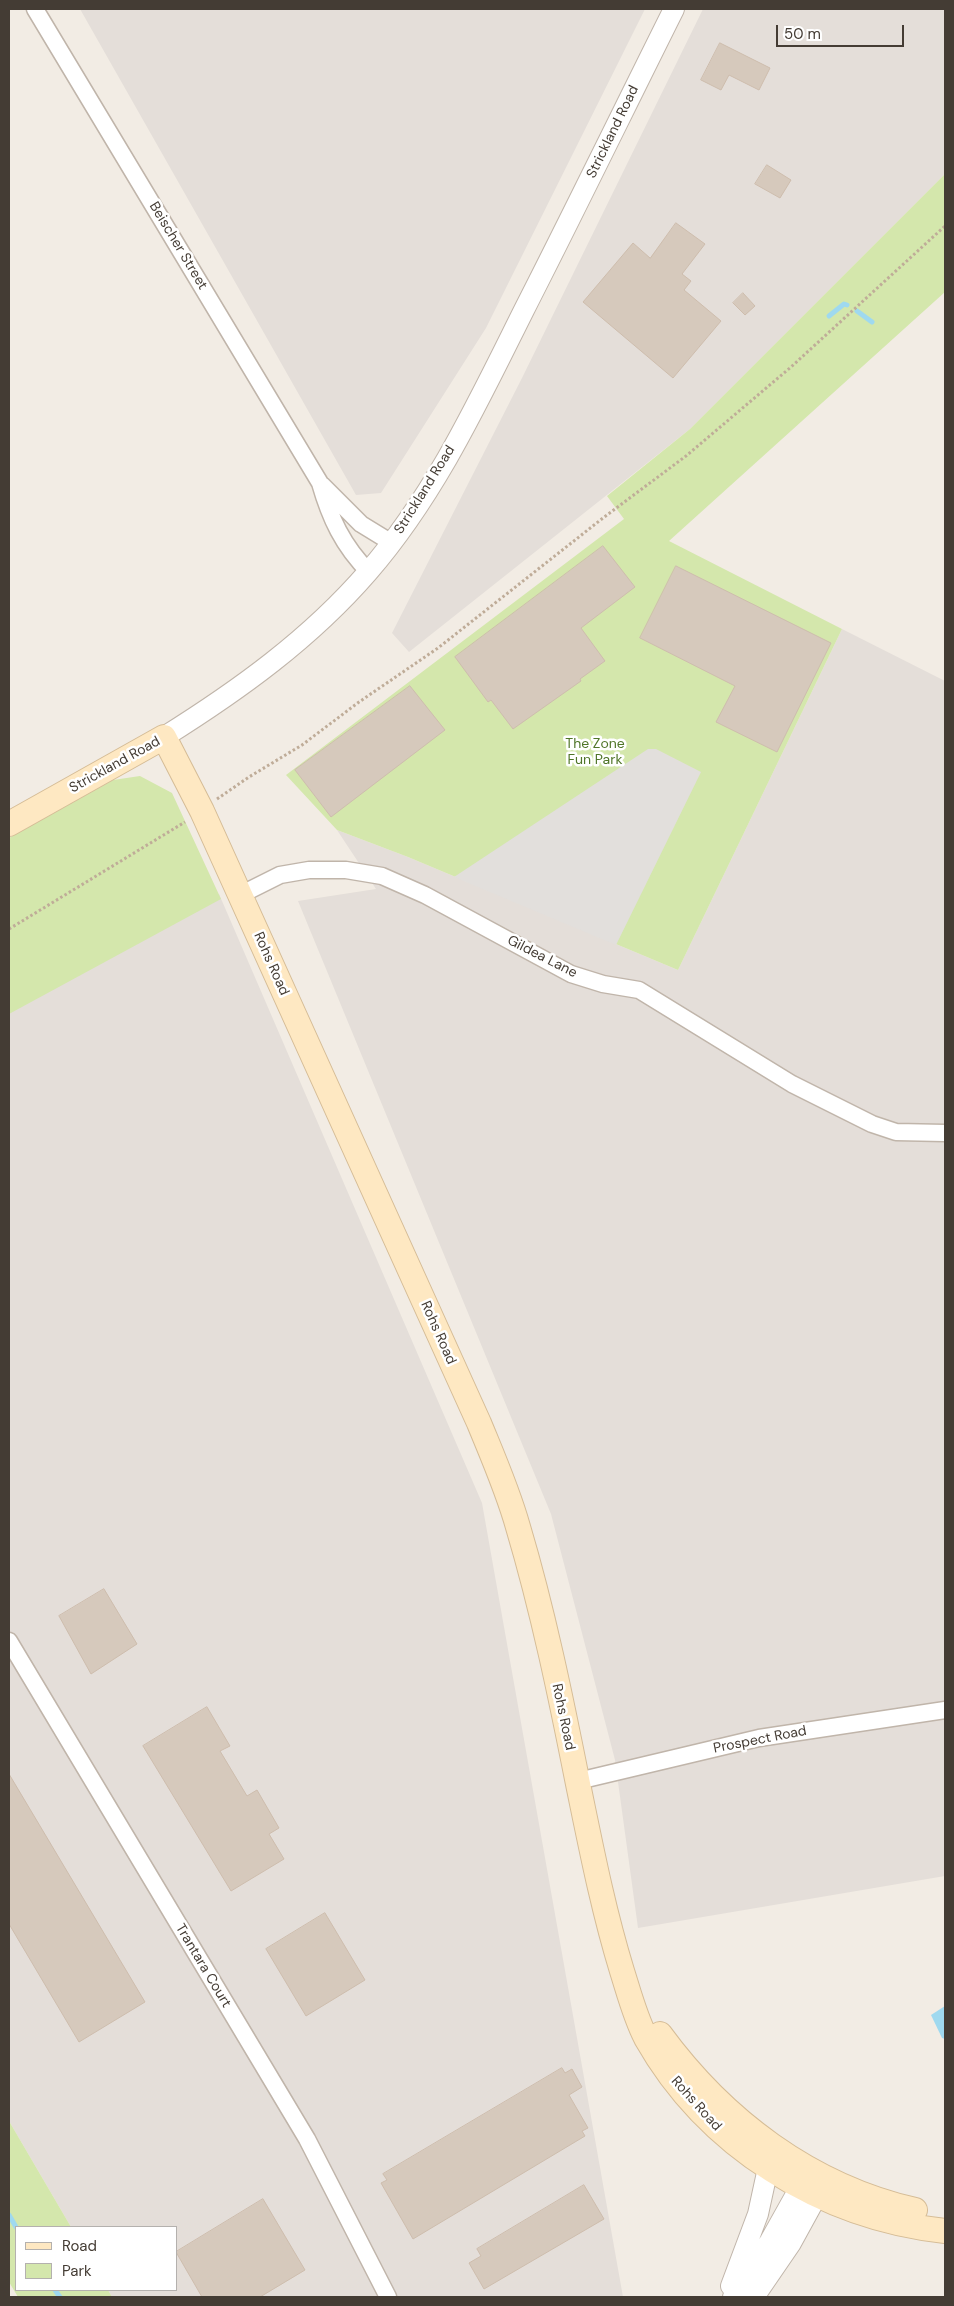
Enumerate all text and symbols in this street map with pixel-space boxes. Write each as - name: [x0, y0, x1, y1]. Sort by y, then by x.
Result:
- scale bar: [779, 15, 906, 47]
- text: 50 m: [784, 24, 821, 44]
- street label: Strickland Road: [583, 83, 643, 181]
- street label: Beischer Street: [145, 199, 211, 293]
- street label: Strickland Road: [391, 443, 459, 537]
- street label: Strickland Road: [67, 733, 163, 797]
- park label: The Zone Fun Park: [565, 736, 625, 769]
- street label: Rohs Road: [250, 930, 292, 998]
- street label: Gildea Lane: [504, 932, 580, 982]
- street label: Rohs Road: [417, 1299, 459, 1367]
- street label: Rohs Road: [548, 1682, 578, 1752]
- street label: Prospect Road: [712, 1723, 808, 1757]
- street label: Trantara Court: [171, 1921, 235, 2011]
- street label: Rohs Road: [667, 2073, 725, 2135]
- legend: [15, 2226, 178, 2291]
- text: Road: [62, 2236, 97, 2256]
- text: Park: [62, 2261, 92, 2281]

